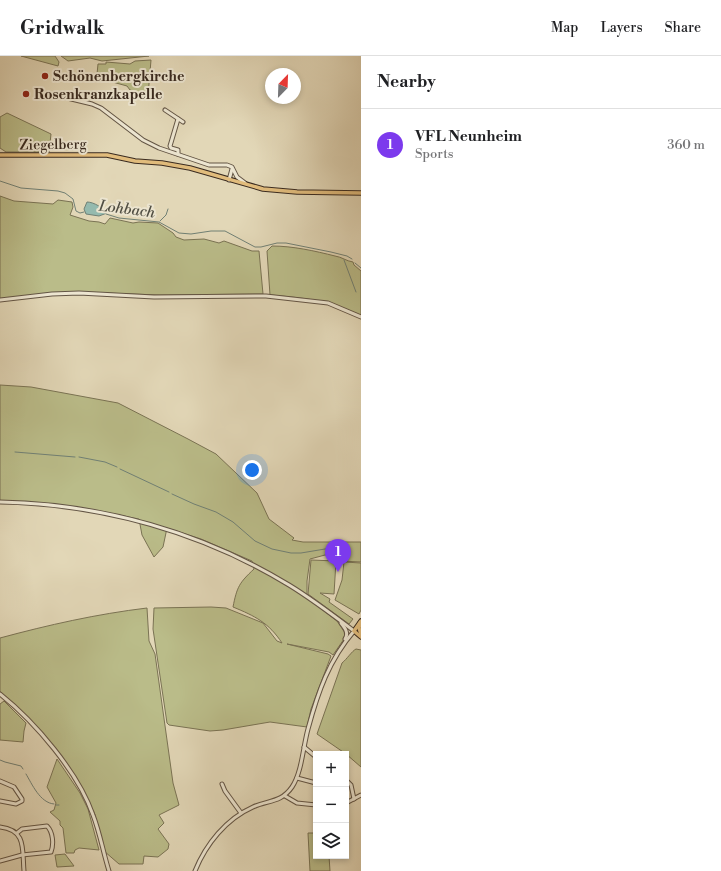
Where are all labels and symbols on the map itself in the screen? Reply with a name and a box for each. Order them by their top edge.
place label: Schönenbergkirche [53,68,185,86]
north arrow [265,68,301,104]
marker: Schönenbergkirche [40,71,50,81]
place label: Rosenkranzkapelle [34,86,163,104]
marker: Rosenkranzkapelle [21,89,31,99]
street label: Ziegelberg [19,135,88,155]
water label: Lohbach [97,197,157,222]
your location [242,460,262,480]
pin: 1 [325,539,351,572]

